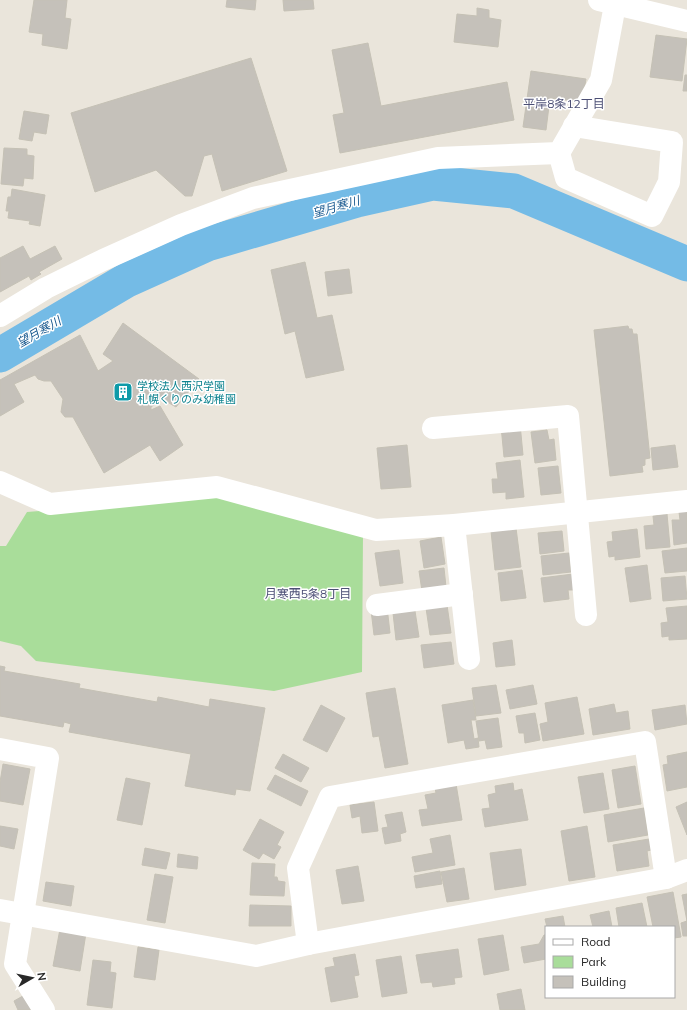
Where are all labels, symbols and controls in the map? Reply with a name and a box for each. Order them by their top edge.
district label: 平岸8条12丁目 [523,96,605,111]
water label: 望月寒川 [311,192,363,220]
water label: 望月寒川 [14,312,65,350]
place label: 学校法人西沢学園 札幌くりのみ幼稚園 [137,379,236,406]
building icon: 学校法人西沢学園 札幌くりのみ幼稚園 [112,381,134,403]
district label: 月寒西5条8丁目 [265,586,351,601]
legend [545,926,675,998]
text: Road [581,934,610,949]
text: Park [581,954,607,969]
north arrow [12,958,52,998]
text: N [34,971,49,982]
text: Building [581,974,626,989]

